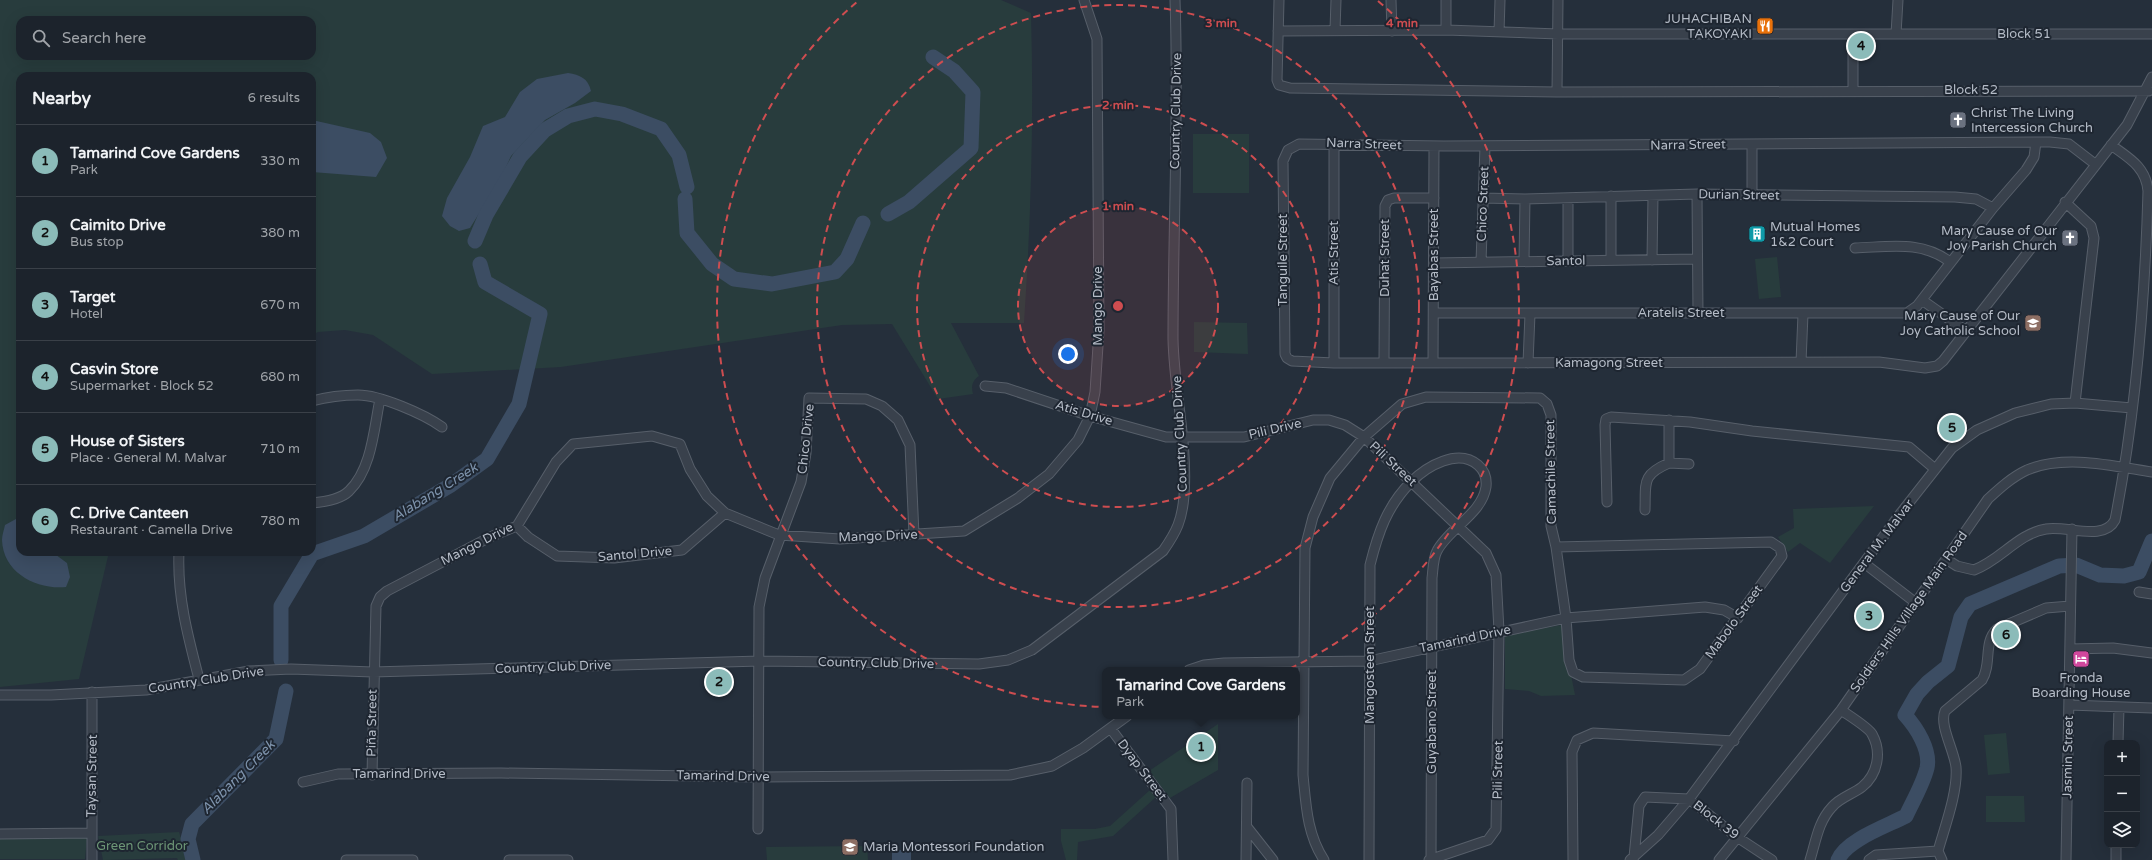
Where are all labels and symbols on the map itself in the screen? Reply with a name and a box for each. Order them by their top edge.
place label: JUHACHIBAN TAKOYAKI [1665,11,1752,42]
text: 3 min [1205,16,1237,30]
text: 4 min [1386,16,1418,30]
restaurant icon: JUHACHIBAN TAKOYAKI [1755,16,1775,36]
street label: Block 51 [1997,26,2051,42]
pin: 4 [1848,31,1874,61]
street label: Country Club Drive [1167,53,1185,169]
street label: Block 52 [1944,82,1998,98]
text: 2 min [1102,98,1134,112]
place label: Christ The Living Intercession Church [1971,105,2093,136]
church icon: Christ The Living Intercession Church [1948,110,1968,130]
street label: Narra Street [1326,135,1402,153]
street label: Narra Street [1650,136,1726,154]
street label: Chico Street [1474,166,1492,242]
street label: Durian Street [1698,186,1780,204]
text: 1 min [1102,199,1134,213]
street label: Bayabas Street [1426,209,1442,301]
street label: Tanguile Street [1275,214,1291,306]
street label: Duhat Street [1377,219,1393,297]
place label: Mutual Homes 1&2 Court [1770,219,1860,250]
street label: Atis Street [1326,221,1342,285]
place label: Mary Cause of Our Joy Parish Church [1941,223,2057,254]
building icon: Mutual Homes 1&2 Court [1747,224,1767,244]
church icon: Mary Cause of Our Joy Parish Church [2060,228,2080,248]
street label: Santol [1546,253,1586,269]
street label: Mango Drive [1090,266,1106,346]
centre of rings [1111,299,1125,313]
street label: Aratelis Street [1637,305,1725,321]
place label: Mary Cause of Our Joy Catholic School [1900,308,2020,339]
school or university icon: Mary Cause of Our Joy Catholic School [2023,313,2043,333]
your location [1058,344,1078,364]
street label: Kamagong Street [1555,355,1663,371]
street label: Country Club Drive [1169,375,1191,493]
street label: Atis Drive [1053,397,1115,429]
street label: Chico Drive [794,403,818,475]
pin: 5 [1939,413,1965,443]
street label: Pili Drive [1247,415,1303,443]
street label: Camachile Street [1542,419,1560,525]
street label: Pili Street [1366,438,1420,490]
water label: Alabang Creek [389,458,482,525]
street label: General M. Malvar [1837,496,1917,596]
street label: Mango Drive [438,519,516,569]
street label: Mango Drive [838,527,918,545]
street label: Soldiers Hills Village Main Road [1847,528,1971,696]
street label: Santol Drive [597,543,673,565]
street label: Mabolo Street [1702,582,1766,662]
pin: 3 [1856,601,1882,631]
street label: Mangosteen Street [1362,606,1378,724]
pin: 6 [1993,620,2019,650]
street label: Tamarind Drive [1418,621,1512,657]
hotel icon: Fronda Boarding House [2071,649,2091,669]
street label: Country Club Drive [818,654,934,672]
street label: Country Club Drive [494,657,612,677]
street label: Country Club Drive [147,663,265,697]
pin: 2 [706,667,732,697]
street label: Guyabano Street [1424,670,1440,774]
place label: Fronda Boarding House [2032,670,2130,701]
street label: Piña Street [363,689,381,757]
street label: Jasmin Street [2059,715,2077,799]
pin: 1 [1188,732,1214,762]
street label: Taysan Street [83,734,101,818]
water label: Alabang Creek [197,735,280,818]
street label: Dyap Street [1114,736,1170,804]
street label: Pili Street [1489,740,1507,800]
street label: Tamarind Drive [352,766,446,782]
street label: Tamarind Drive [676,767,770,785]
street label: Block 39 [1690,797,1742,843]
school or university icon: Maria Montessori Foundation [840,837,860,857]
park label: Green Corridor [96,838,188,854]
place label: Maria Montessori Foundation [863,839,1045,855]

